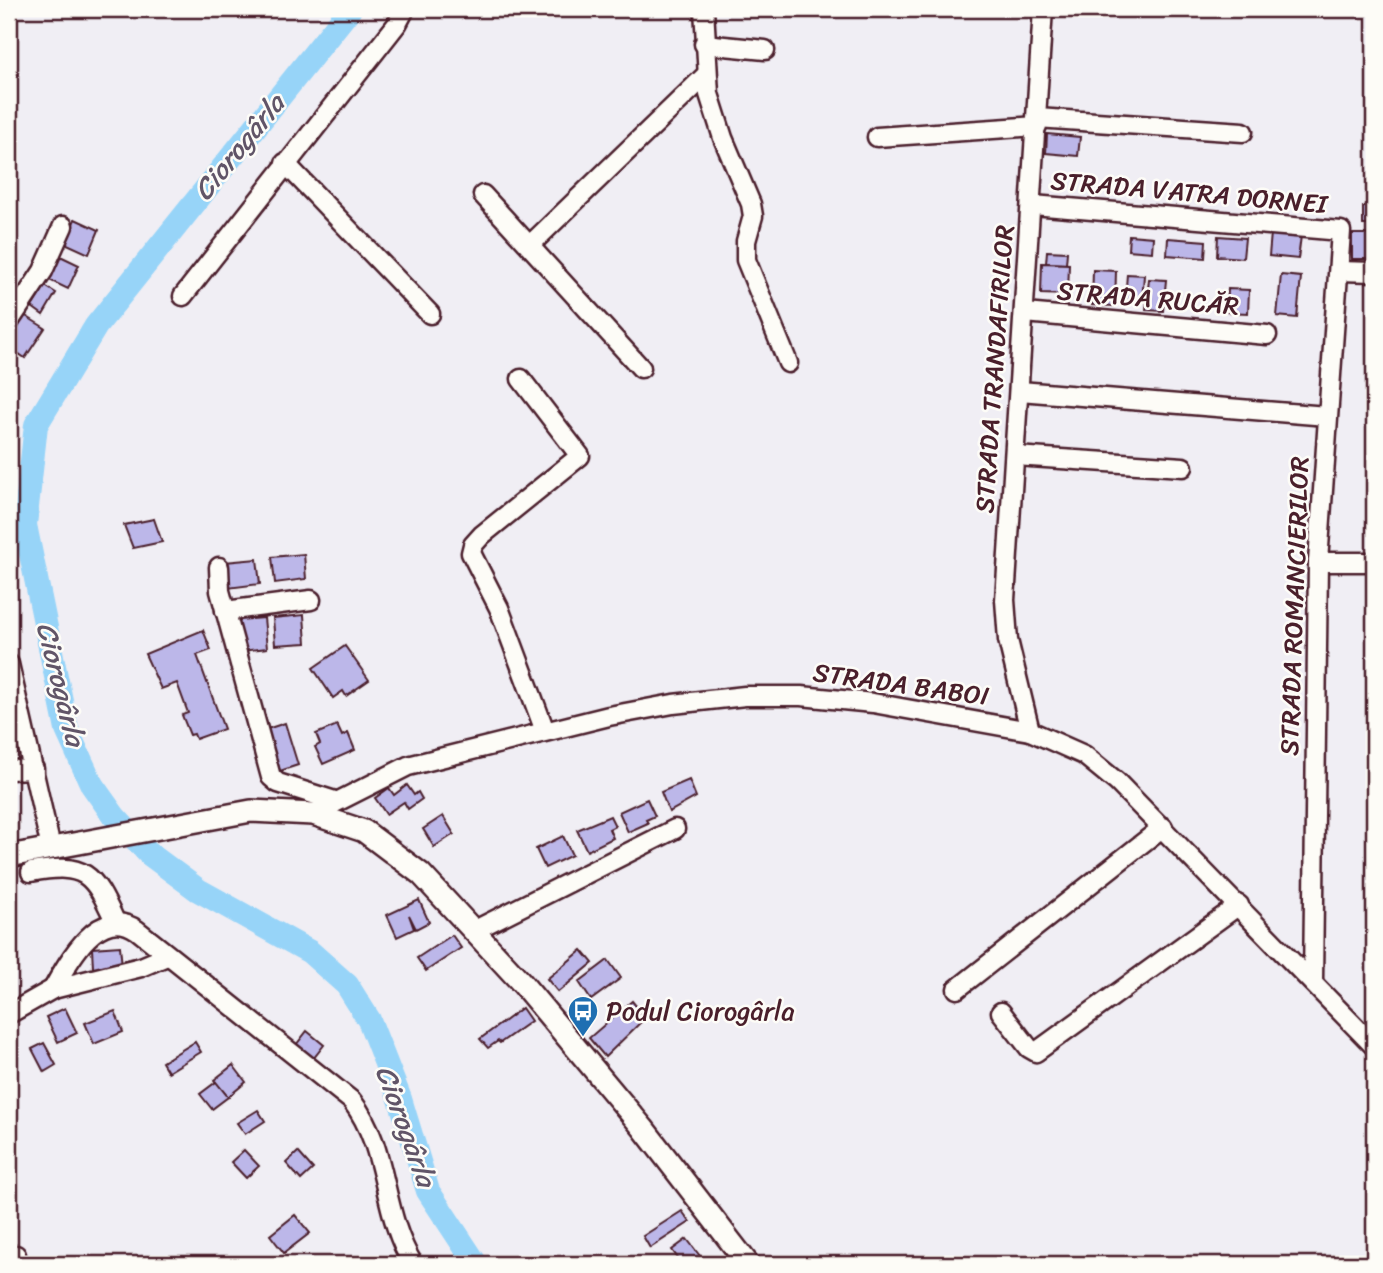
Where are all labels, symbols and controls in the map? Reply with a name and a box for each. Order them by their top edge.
water label: Ciorogârla [180,81,299,212]
street label: STRADA VATRA DORNEI [1049,157,1331,227]
street label: STRADA TRANDAFIRILOR [961,223,1027,515]
street label: STRADA RUCĂR [1055,267,1241,329]
street label: STRADA ROMANCIERILOR [1266,455,1322,757]
water label: Ciorogârla [22,617,101,753]
street label: STRADA BABOI [810,649,992,719]
place label: Podul Ciorogârla [606,988,795,1034]
bus stop icon: Podul Ciorogârla [566,994,600,1038]
water label: Ciorogârla [361,1058,451,1196]

